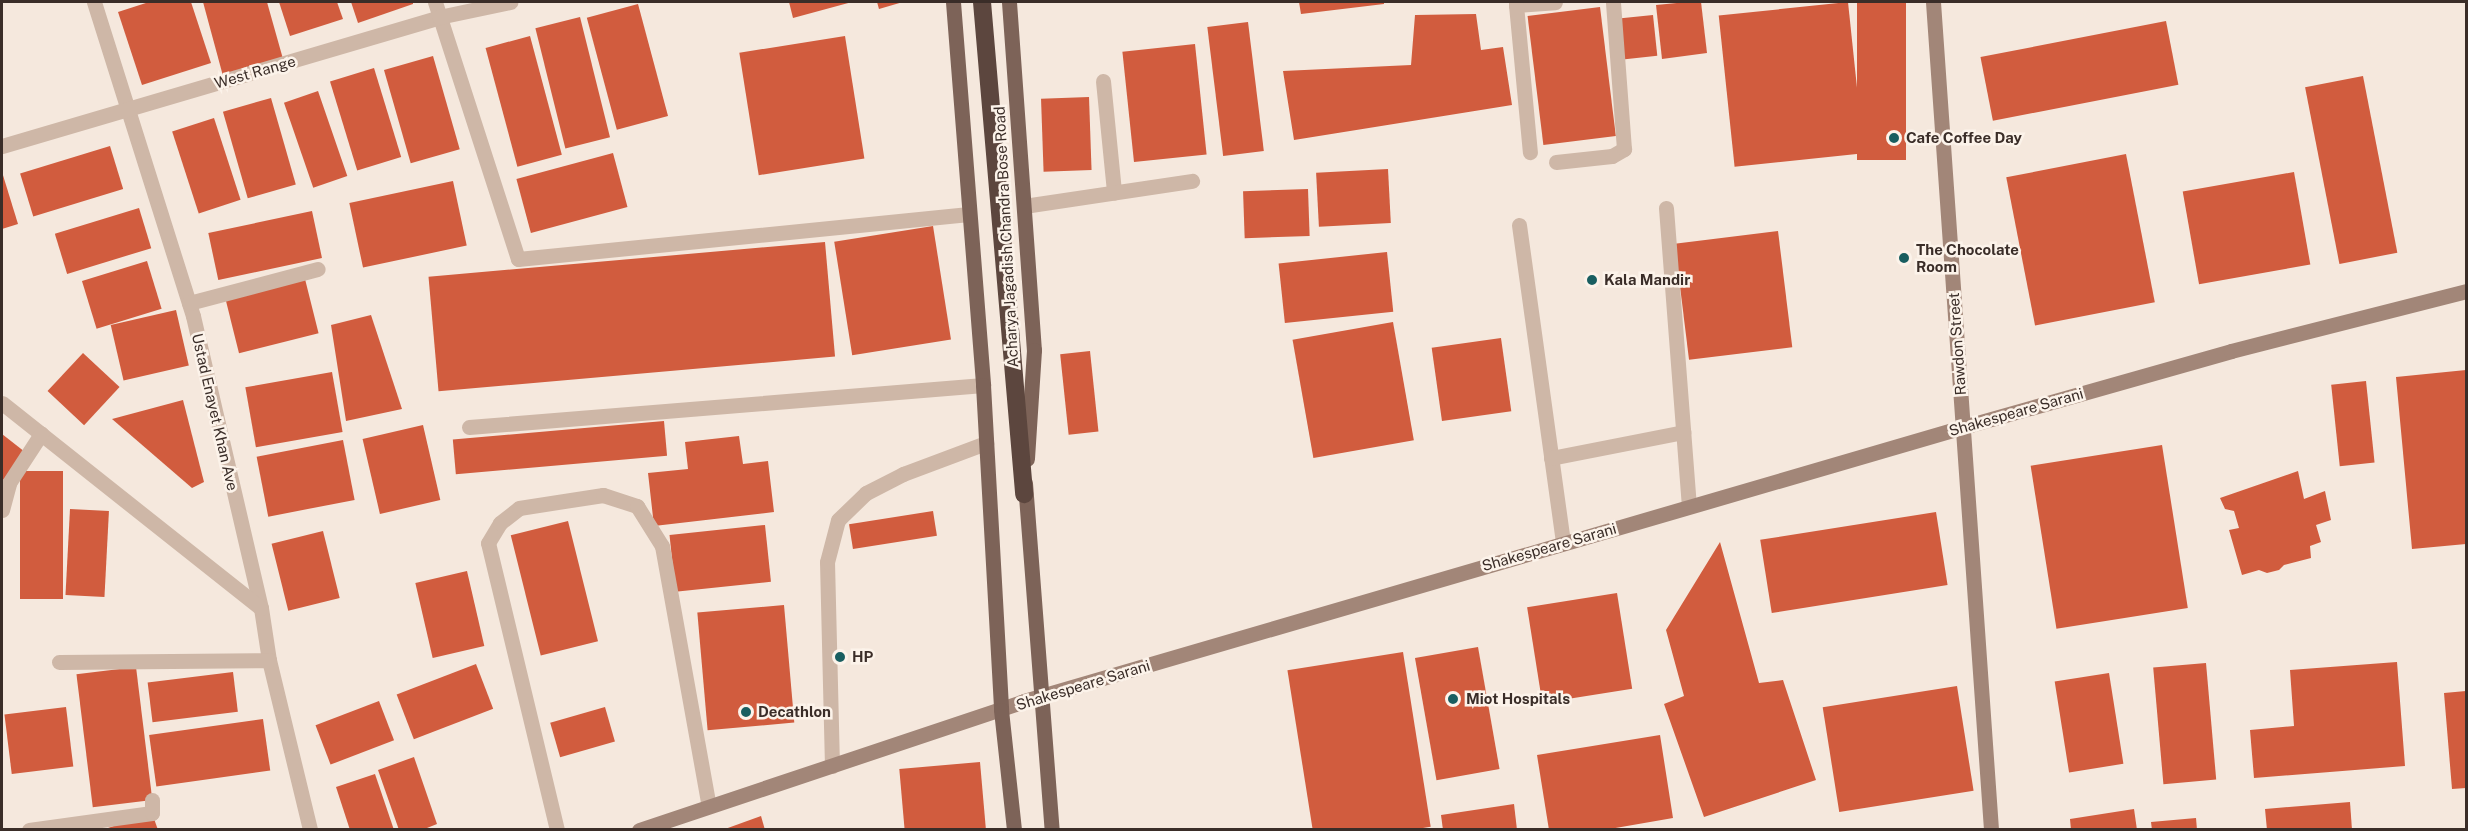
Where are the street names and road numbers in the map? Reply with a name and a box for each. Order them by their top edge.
street label: West Range [212,52,298,92]
street label: Acharya Jagadish Chandra Bose Road [990,106,1022,368]
street label: Rawdon Street [1944,292,1970,396]
street label: Ustad Enayet Khan Ave [188,332,242,492]
street label: Shakespeare Sarani [1947,384,2085,440]
street label: Shakespeare Sarani [1480,519,1618,575]
street label: Shakespeare Sarani [1014,656,1152,714]

